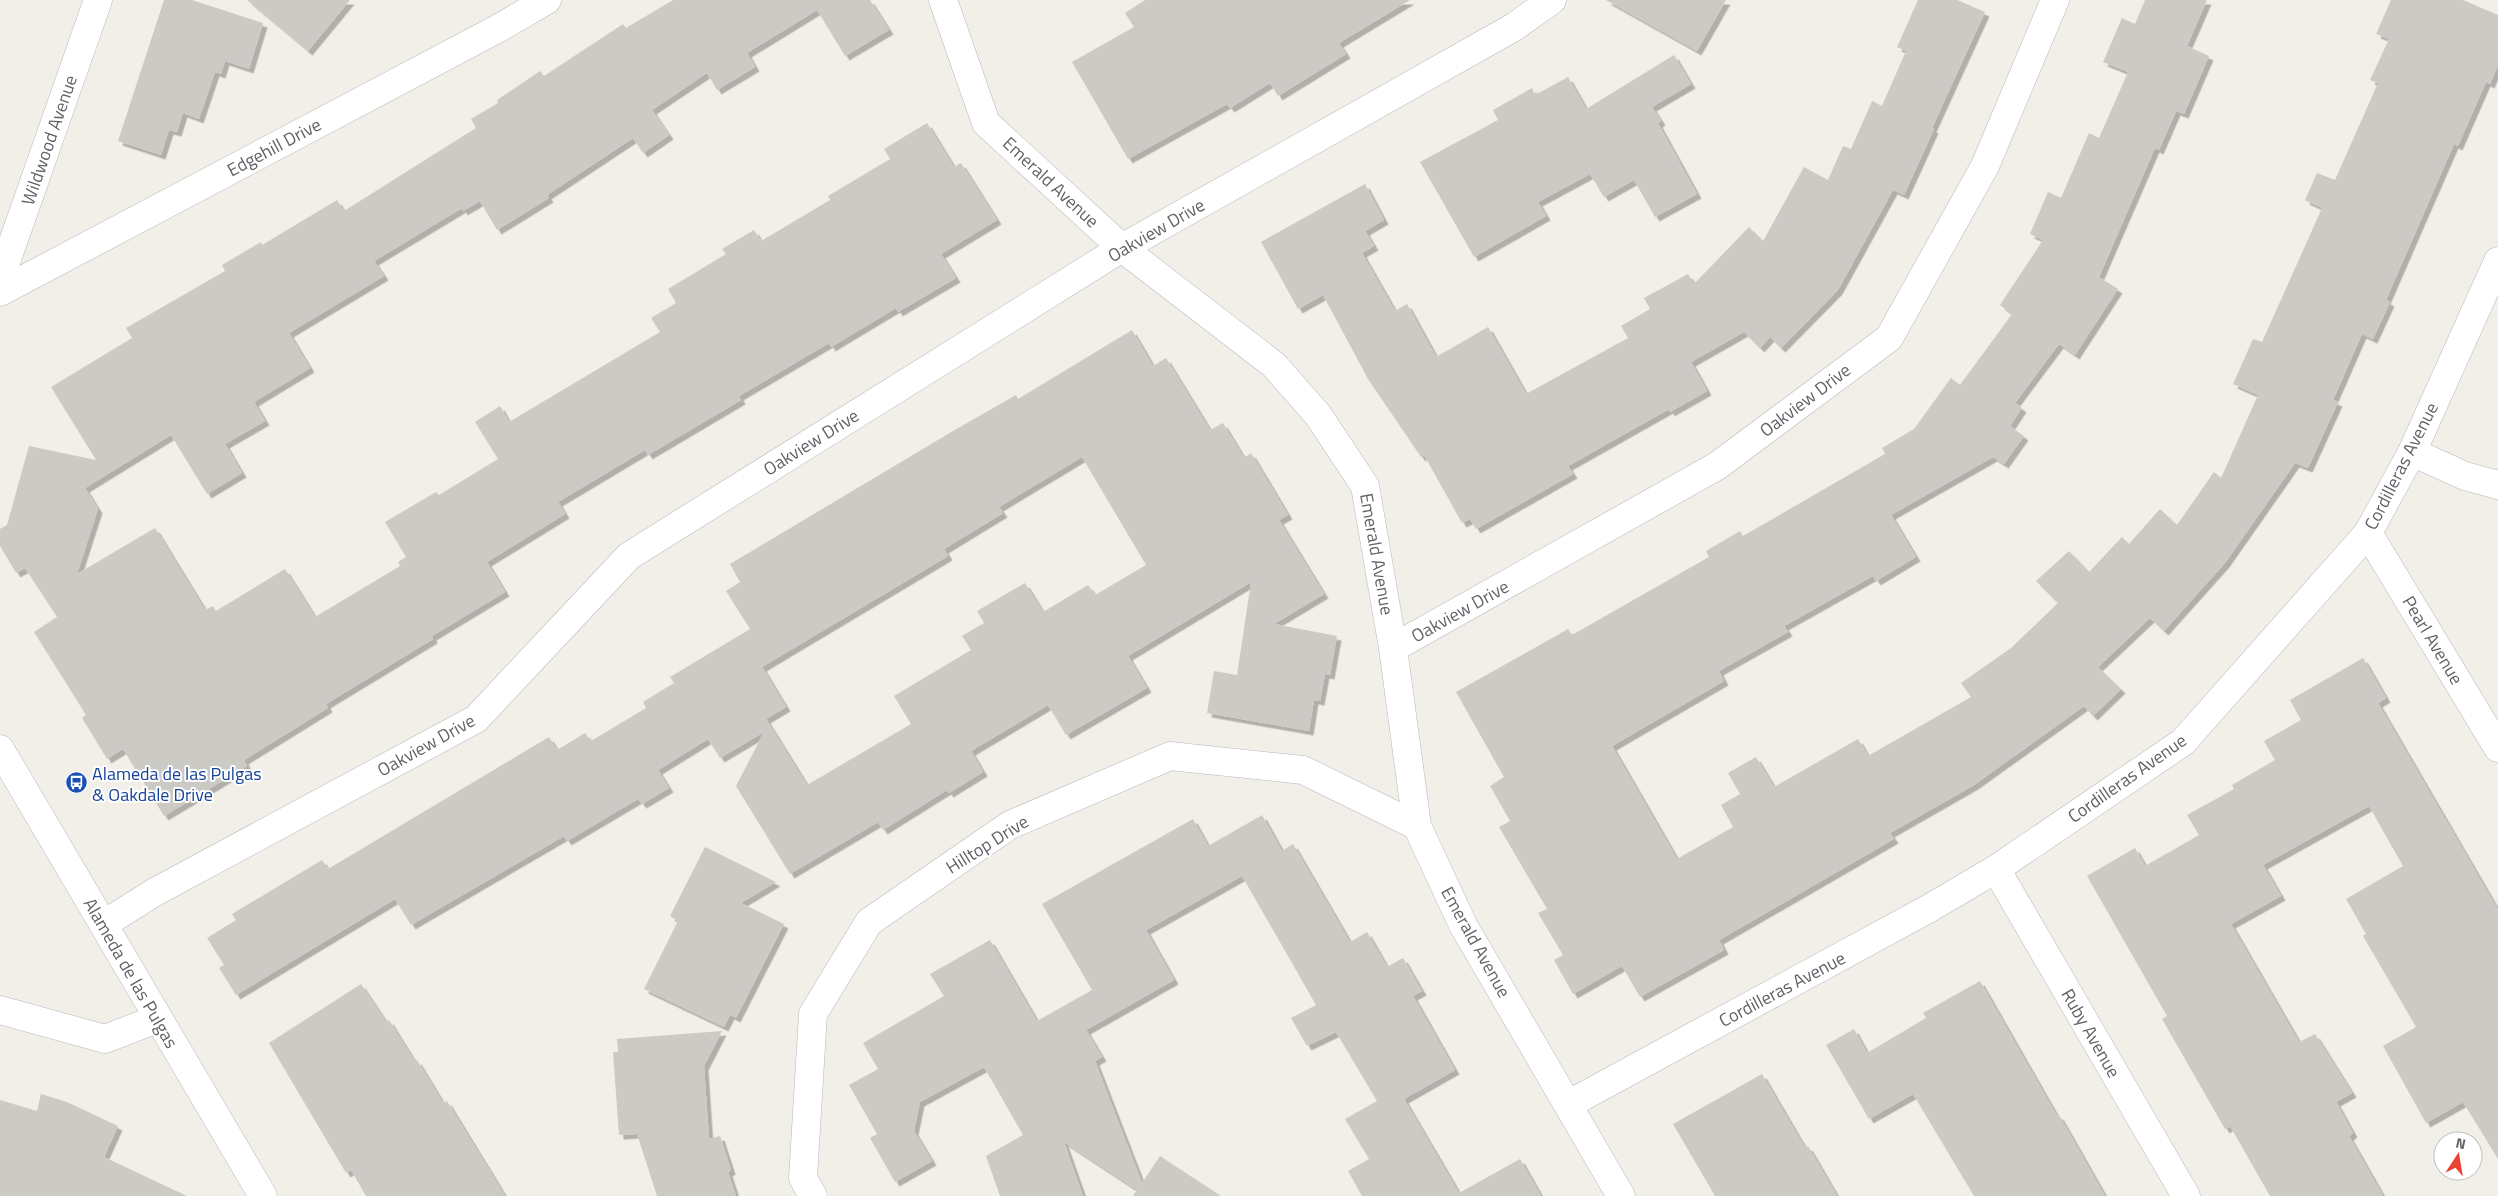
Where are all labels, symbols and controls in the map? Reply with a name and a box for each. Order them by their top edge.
street label: Wildwood Avenue [14,71,84,209]
street label: Edgehill Drive [222,111,326,183]
street label: Emerald Avenue [997,130,1105,234]
street label: Oakview Drive [1102,191,1210,269]
street label: Oakview Drive [1754,357,1856,443]
street label: Cordilleras Avenue [2357,398,2445,534]
street label: Oakview Drive [758,402,864,482]
street label: Emerald Avenue [1353,491,1401,617]
street label: Oakview Drive [1406,573,1514,649]
street label: Pearl Avenue [2396,590,2470,690]
street label: Oakview Drive [372,707,480,783]
street label: Cordilleras Avenue [2062,727,2192,829]
place label: Alameda de las Pulgas & Oakdale Drive [92,760,262,808]
bus stop icon: Alameda de las Pulgas & Oakdale Drive [64,771,88,795]
street label: Hilltop Drive [940,808,1034,880]
street label: Emerald Avenue [1434,882,1518,1002]
street label: Alameda de las Pulgas [77,893,185,1053]
street label: Cordilleras Avenue [1714,944,1850,1034]
street label: Ruby Avenue [2055,983,2127,1083]
north arrow [2433,1131,2483,1181]
text: N [2454,1132,2468,1154]

